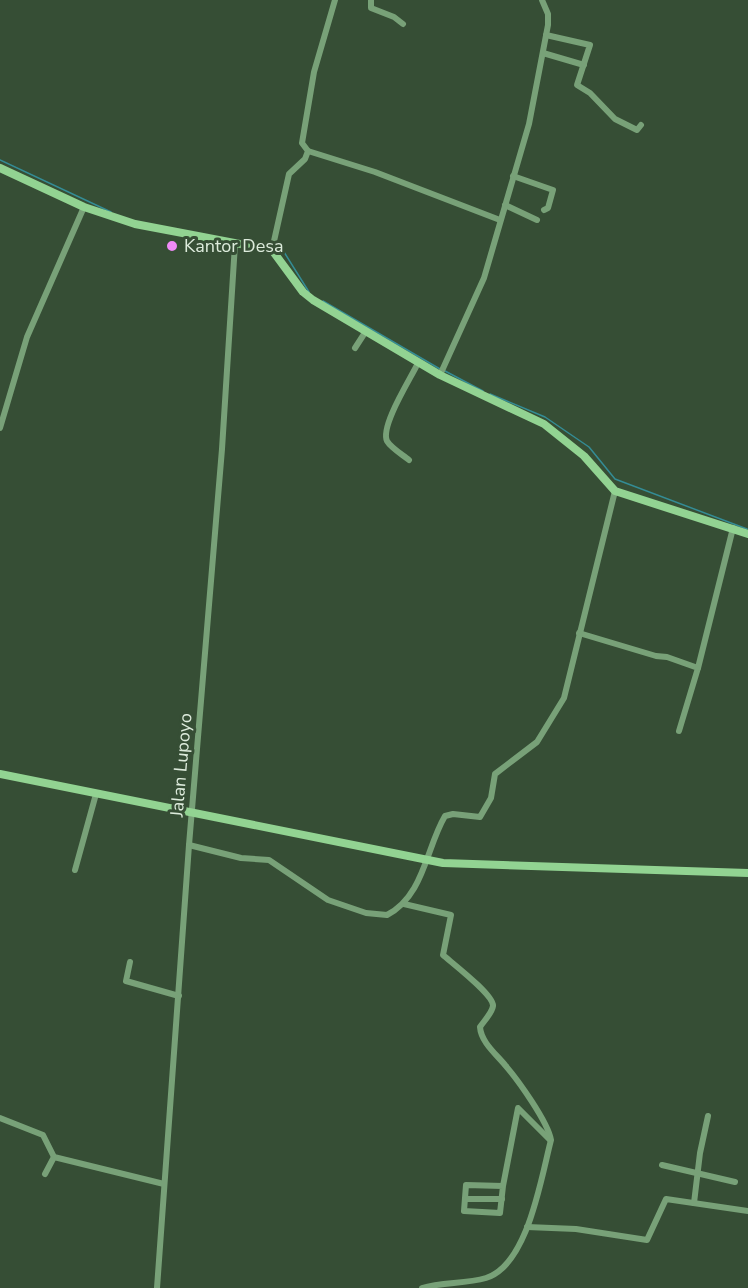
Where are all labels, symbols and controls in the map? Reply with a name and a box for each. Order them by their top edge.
place label: Kantor Desa [184,234,283,258]
marker: Kantor Desa [165,239,179,253]
street label: Jalan Lupoyo [164,712,197,819]

